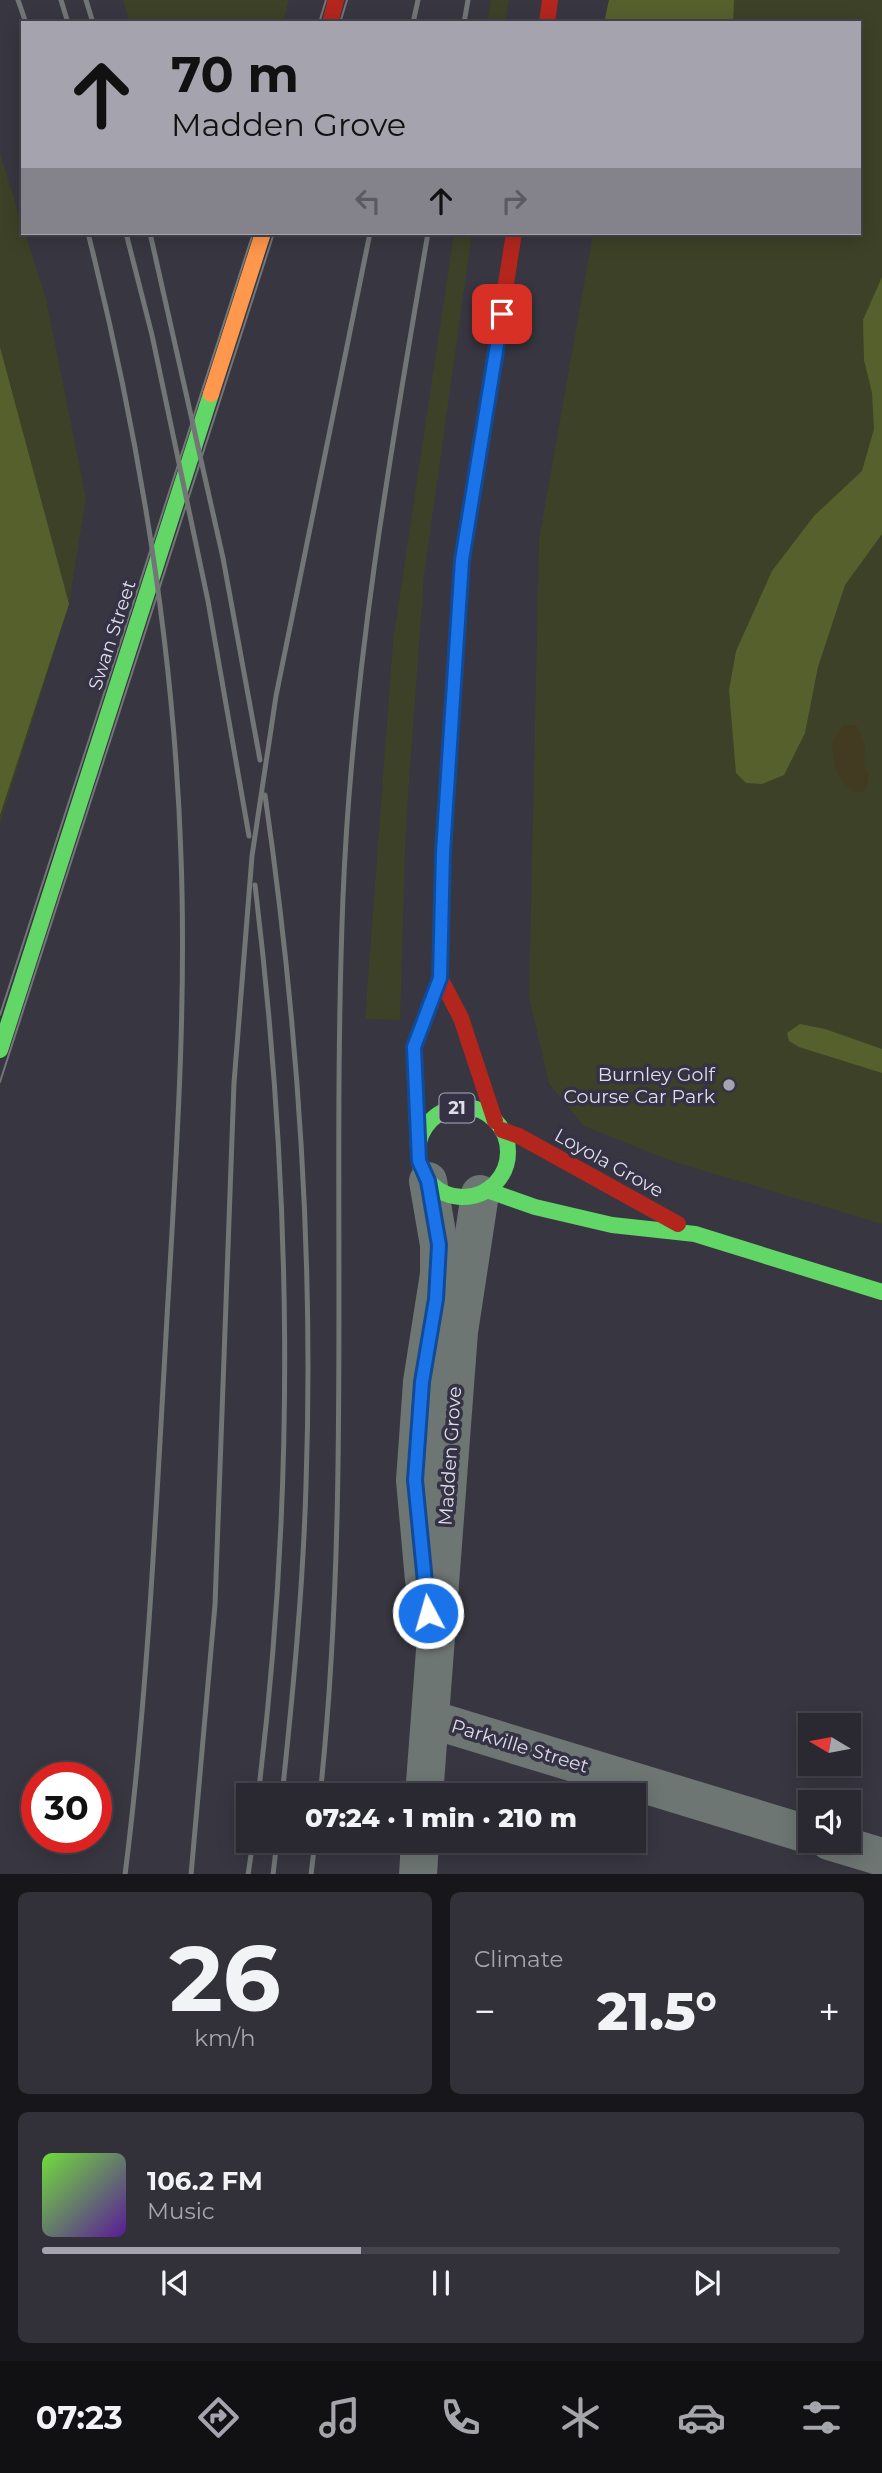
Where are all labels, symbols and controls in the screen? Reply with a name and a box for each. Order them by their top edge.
text: 70 m [171,45,299,104]
icon: ahead [56,49,147,140]
text: Madden Grove [171,105,406,144]
icon: left [349,182,387,220]
icon: ahead [422,182,460,220]
icon: right [495,182,533,220]
pin [472,284,532,344]
icon: arrive [483,295,521,333]
street label: Swan Street [83,577,141,693]
place label: Burnley Golf Course Car Park [563,1063,717,1108]
marker: Burnley Golf Course Car Park [721,1077,737,1093]
road number: 21 [440,1093,475,1122]
street label: Loyola Grove [550,1124,668,1202]
street label: Madden Grove [434,1386,466,1526]
position arrow [391,1576,465,1650]
north arrow [798,1713,861,1776]
map controls [798,1713,861,1853]
street label: Parkville Street [449,1714,592,1778]
speed limit sign: 30 [21,1762,112,1853]
button: sound [798,1790,861,1853]
text: 07:24 · 1 min · 210 m [305,1802,577,1834]
text: 26 [169,1923,281,2034]
text: Climate [474,1945,563,1973]
text: 21.5° [597,1980,717,2043]
text: − [474,1988,496,2035]
text: + [818,1988,840,2035]
text: km/h [194,2024,256,2052]
text: 106.2 FM [147,2165,263,2197]
text: Music [147,2197,215,2225]
icon: previous [156,2264,194,2302]
icon: pause [422,2264,460,2302]
icon: next [688,2264,726,2302]
icon: directions [194,2393,243,2442]
icon: music [315,2393,364,2442]
icon: phone [436,2393,485,2442]
icon: climate [556,2393,605,2442]
icon: car [677,2393,726,2442]
icon: filters [797,2393,846,2442]
text: 07:23 [36,2398,123,2437]

